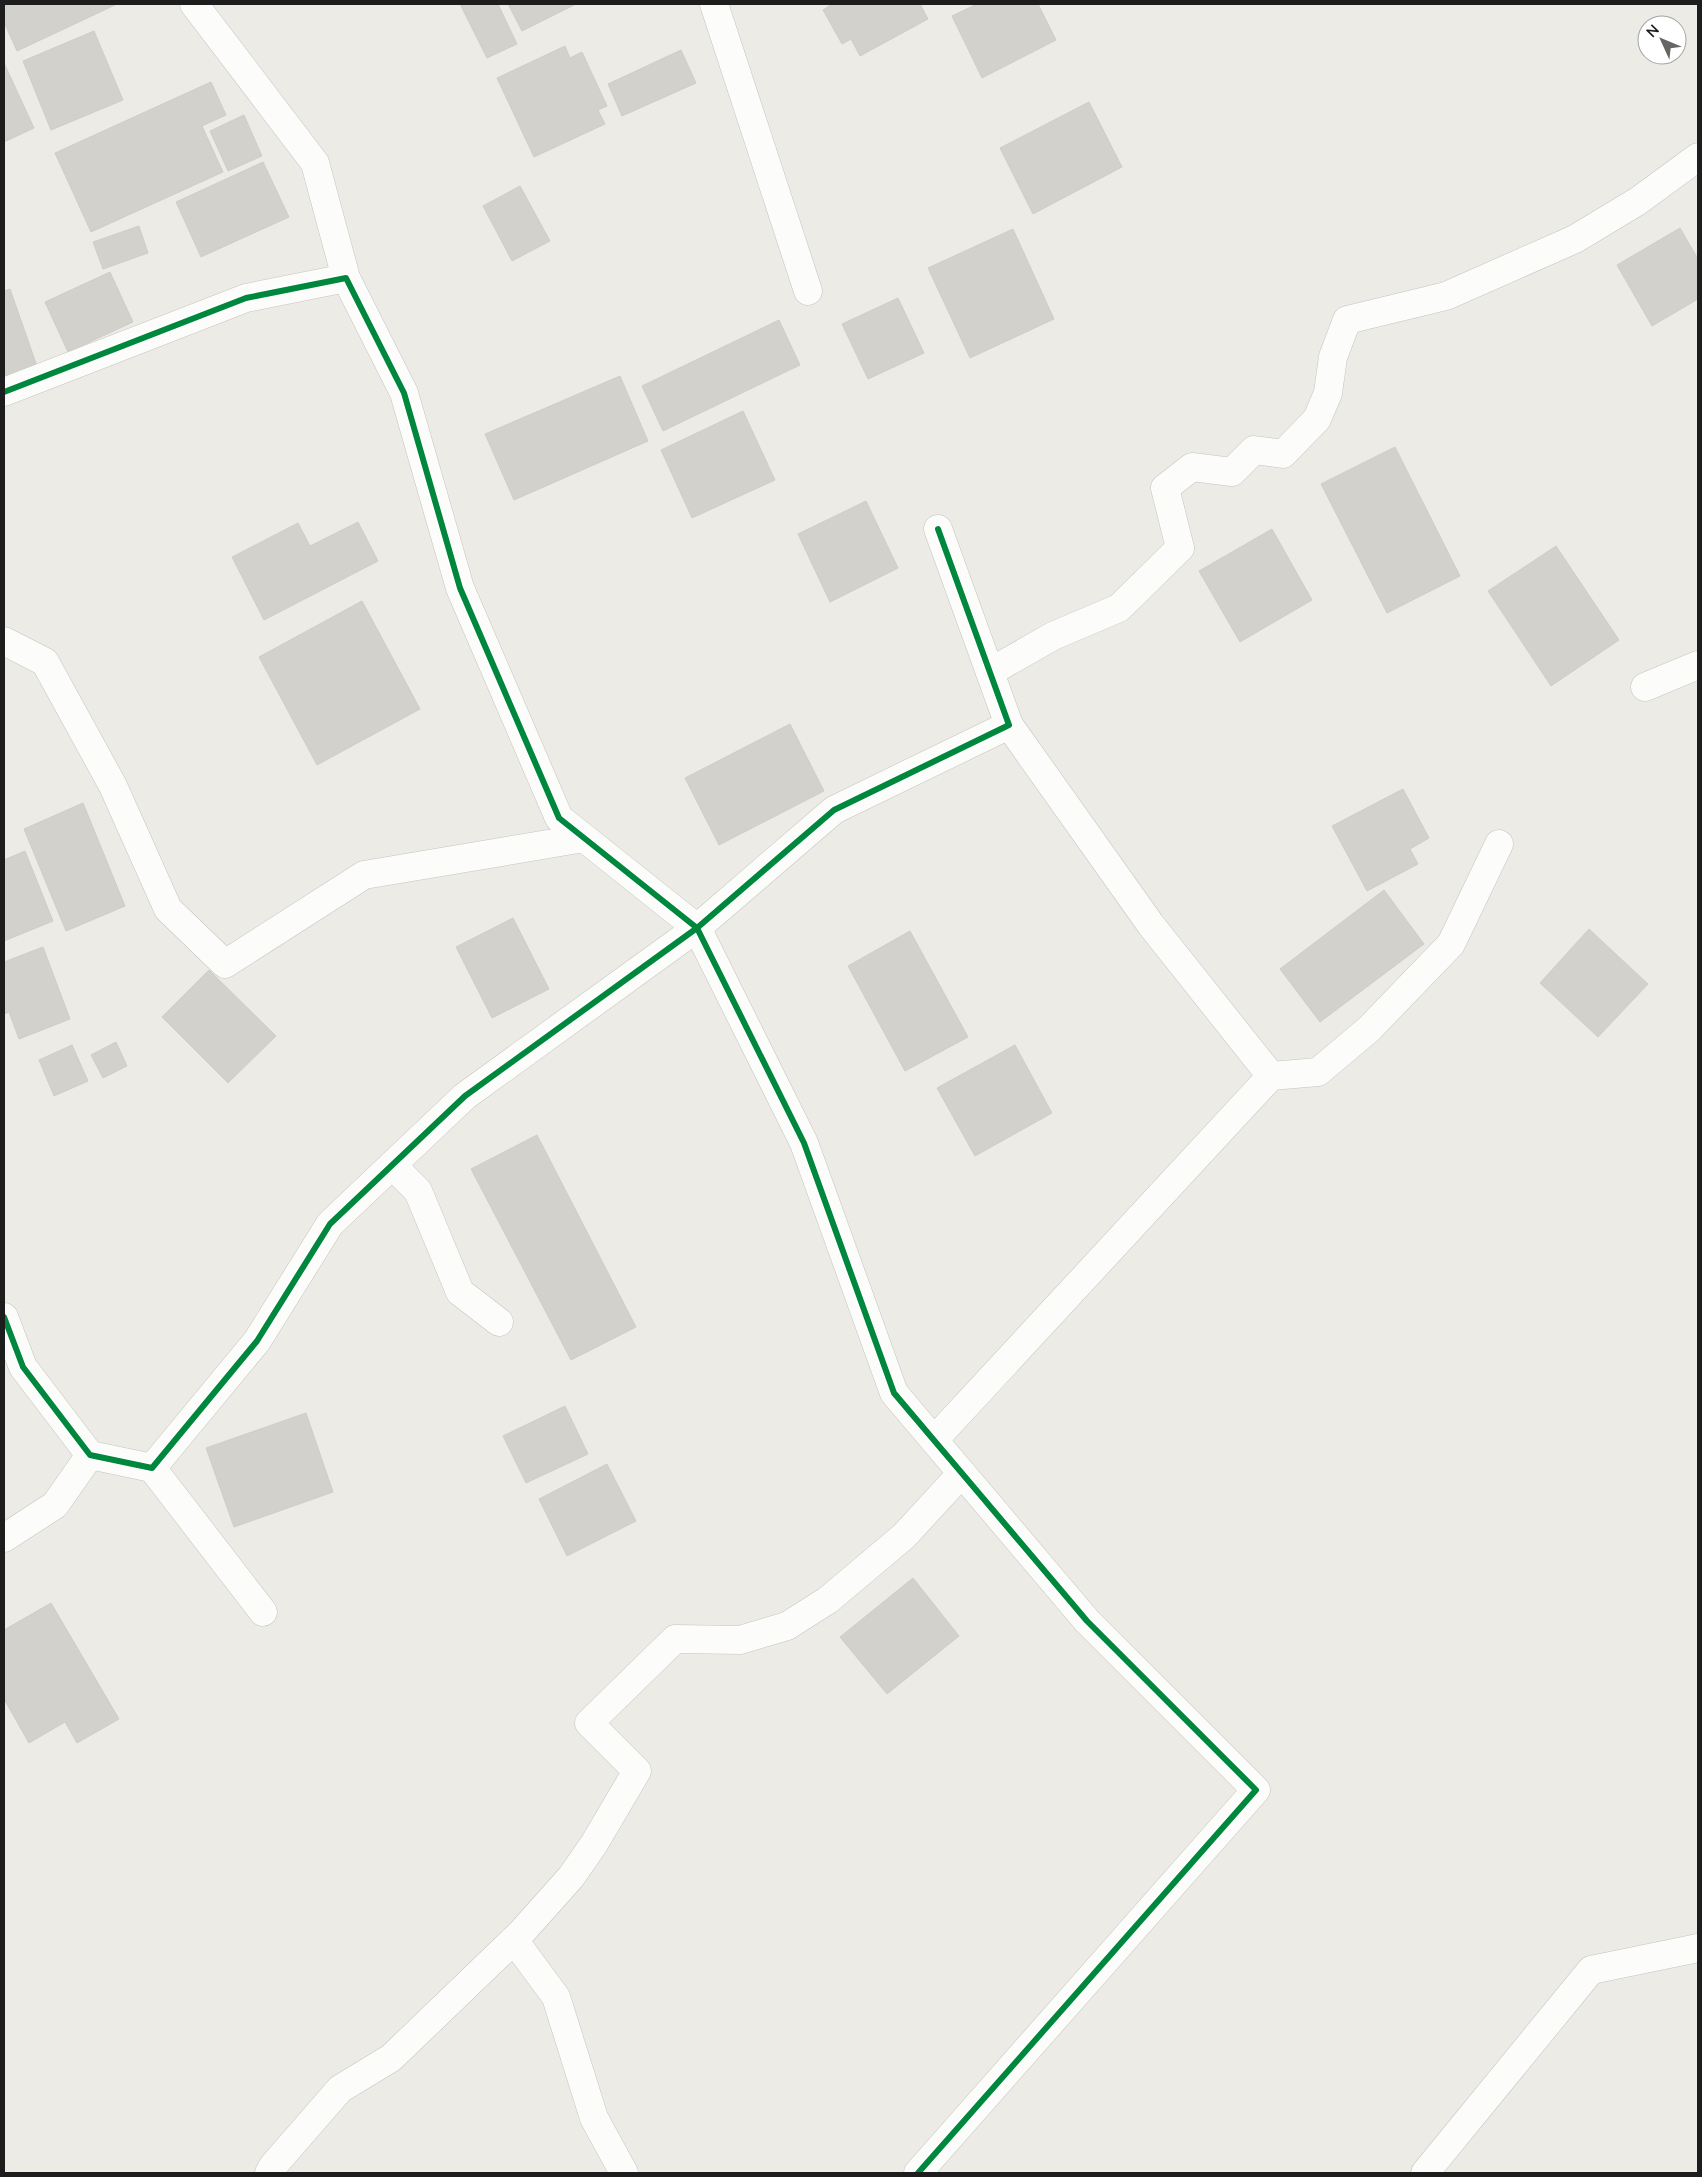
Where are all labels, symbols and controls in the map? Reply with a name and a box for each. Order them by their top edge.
north arrow [1637,15,1687,65]
text: N [1642,21,1662,40]

